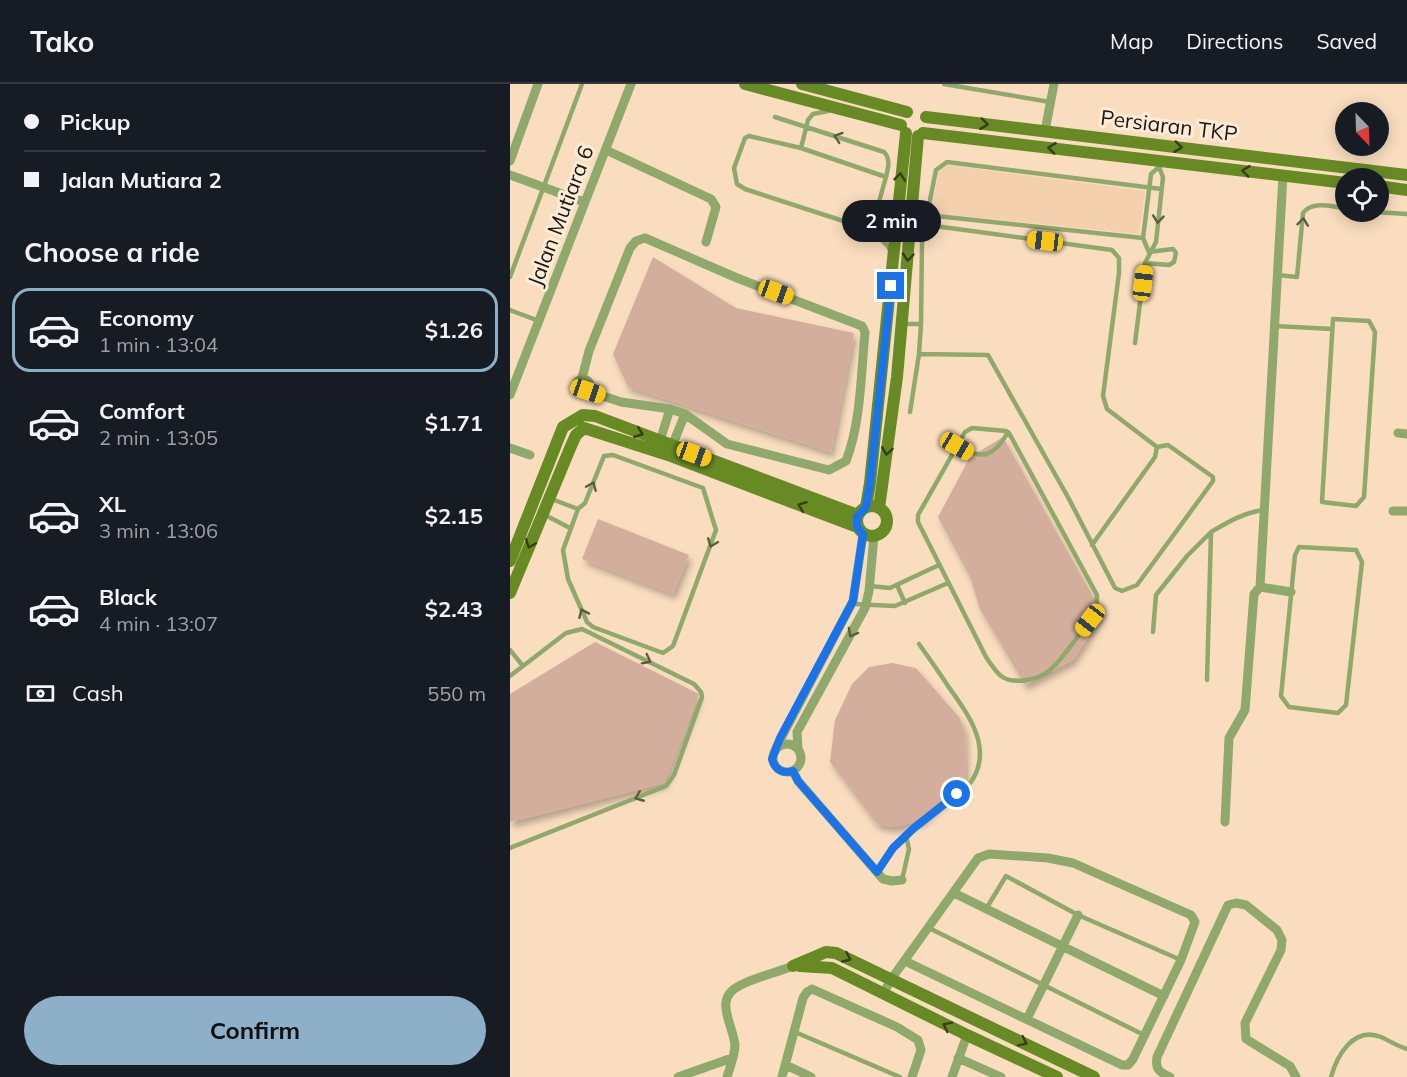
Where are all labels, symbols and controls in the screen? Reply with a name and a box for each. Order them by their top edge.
text: Tako [30,24,94,59]
text: Map [1110,28,1153,54]
text: Directions [1186,28,1283,54]
text: Saved [1316,28,1377,54]
north arrow [1335,102,1389,156]
map controls [1335,102,1389,222]
street label: Persiaran TKP [1099,104,1239,146]
text: Pickup [60,108,130,136]
one-way arrow [979,117,989,130]
one-way arrow [833,132,844,144]
one-way arrow [1173,140,1182,153]
street label: Jalan Mutiara 6 [521,142,599,289]
one-way arrow [1047,142,1057,155]
one-way arrow [1241,165,1250,178]
text: Jalan Mutiara 2 [60,166,222,194]
button: locate [1335,168,1389,222]
one-way arrow [893,173,906,182]
callout: 2 min [842,199,940,241]
text: 2 min [865,208,918,233]
one-way arrow [1152,215,1165,224]
one-way arrow [1296,217,1308,227]
car [1026,230,1064,252]
text: Choose a ride [24,235,200,269]
one-way arrow [902,252,915,261]
car [1132,264,1154,302]
route end [877,272,904,299]
car [756,277,796,307]
icon: car [27,303,81,357]
text: Economy [99,304,194,332]
text: $1.26 [425,316,483,344]
text: 1 min · 13:04 [99,332,218,357]
car [568,377,608,405]
icon: car [27,396,81,450]
text: Comfort [99,397,185,425]
text: $1.71 [425,409,483,437]
text: 2 min · 13:05 [99,425,218,450]
one-way arrow [633,426,644,438]
car [937,429,977,463]
car [674,439,714,469]
one-way arrow [882,446,894,455]
one-way arrow [585,481,597,492]
icon: car [27,489,81,543]
text: XL [99,490,126,518]
one-way arrow [797,501,808,514]
text: $2.15 [425,502,483,530]
text: 3 min · 13:06 [99,518,218,543]
one-way arrow [706,537,719,547]
one-way arrow [525,538,537,549]
icon: car [27,582,81,636]
text: Black [99,583,157,611]
text: $2.43 [425,595,483,623]
car [1072,600,1108,640]
one-way arrow [578,608,590,619]
text: 4 min · 13:07 [99,611,218,636]
one-way arrow [848,626,859,637]
one-way arrow [640,653,651,664]
icon: cash [24,677,57,710]
text: Cash [72,679,124,707]
text: 550 m [427,681,486,706]
route start [943,780,970,807]
one-way arrow [634,790,644,803]
one-way arrow [841,950,852,962]
button: Confirm [24,996,486,1065]
one-way arrow [943,1021,954,1033]
one-way arrow [1016,1035,1027,1046]

